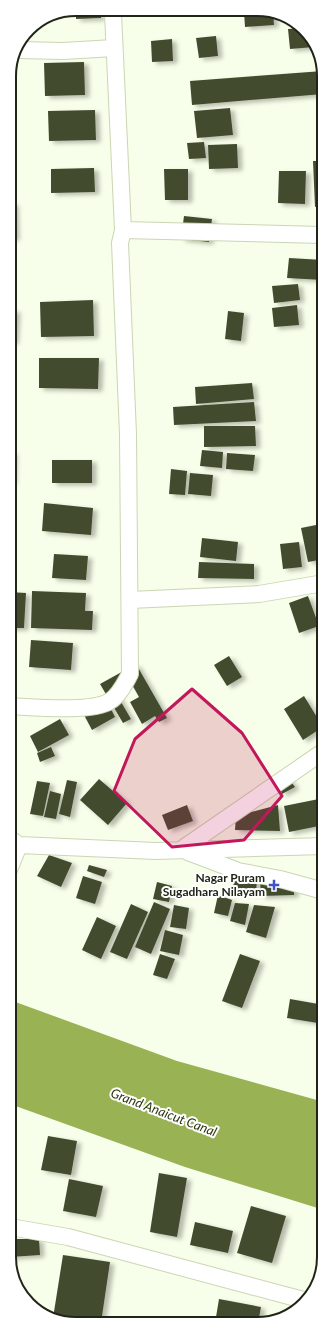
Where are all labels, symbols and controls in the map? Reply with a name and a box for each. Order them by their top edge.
place label: Nagar Puram Sugadhara Nilayam [163,870,265,899]
marker: Nagar Puram Sugadhara Nilayam [268,879,280,891]
water label: Grand Anaicut Canal [109,1084,219,1140]

